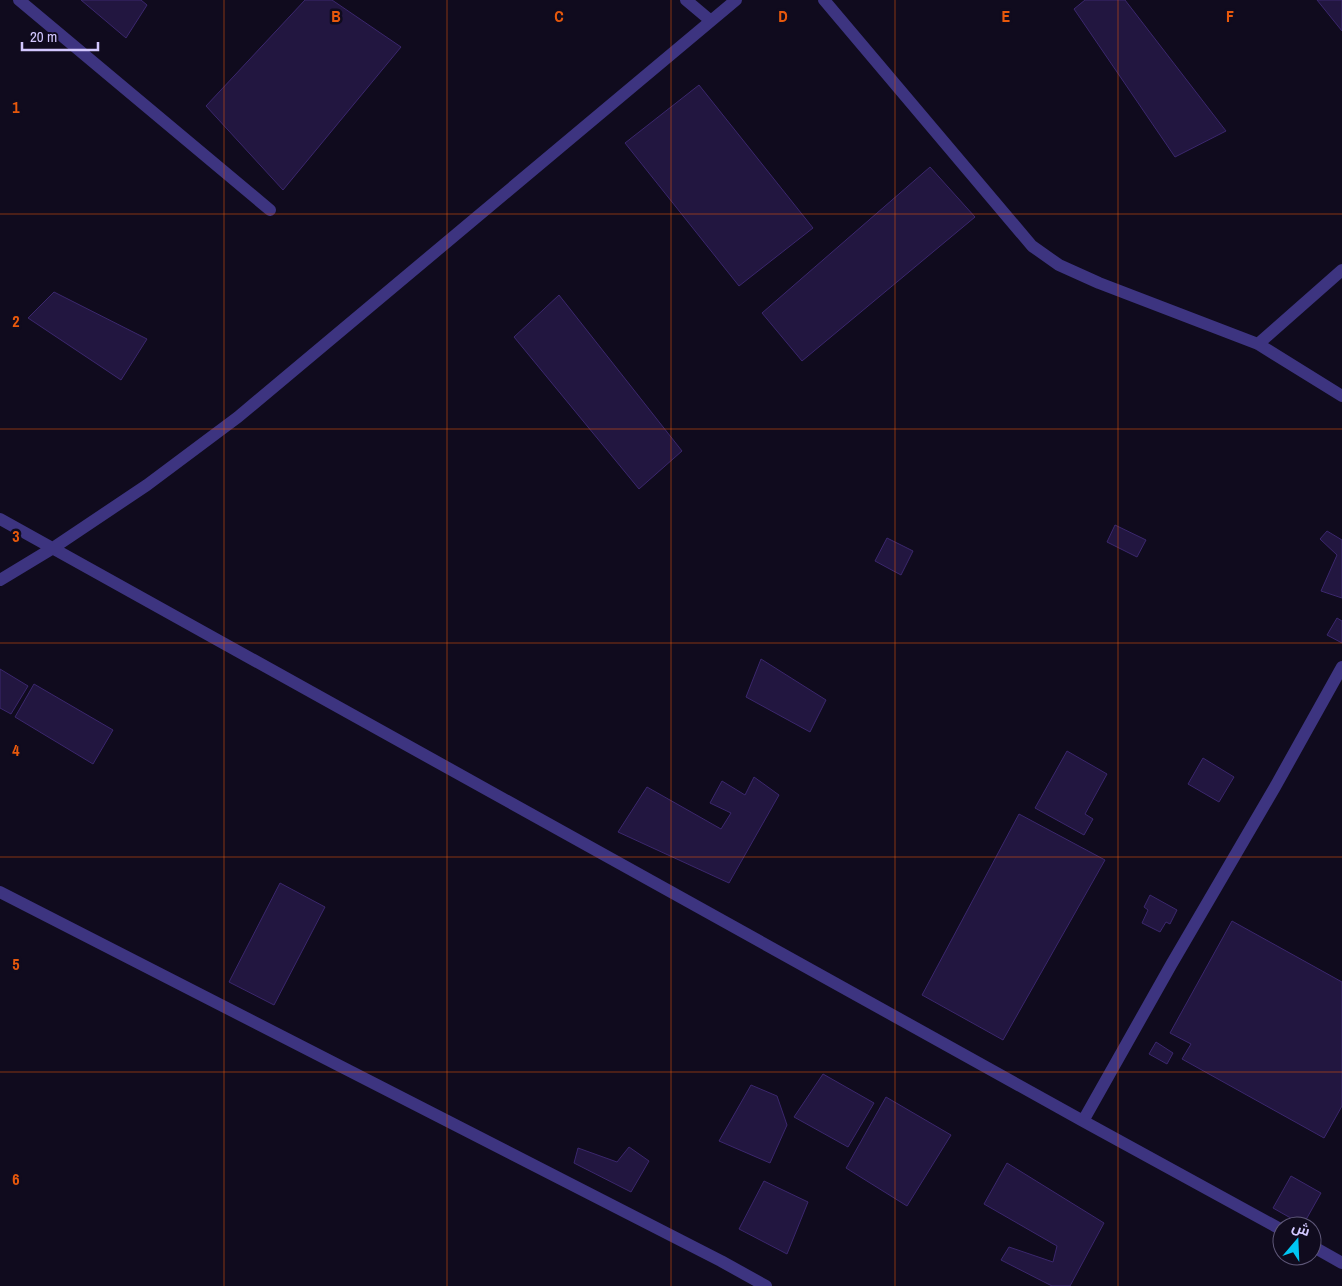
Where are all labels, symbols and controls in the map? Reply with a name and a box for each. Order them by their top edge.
text: B [331,5,341,27]
text: C [554,5,564,27]
text: D [778,5,788,27]
text: E [1002,5,1011,27]
text: F [1226,5,1234,27]
scale bar [22,20,99,52]
text: 20 m [30,26,57,47]
text: 1 [12,96,20,118]
text: 2 [12,310,20,332]
text: 3 [12,525,20,547]
text: 4 [12,739,20,761]
text: 5 [12,953,20,975]
text: 6 [12,1168,20,1190]
north arrow [1272,1216,1322,1266]
text: ش [1290,1217,1313,1240]

